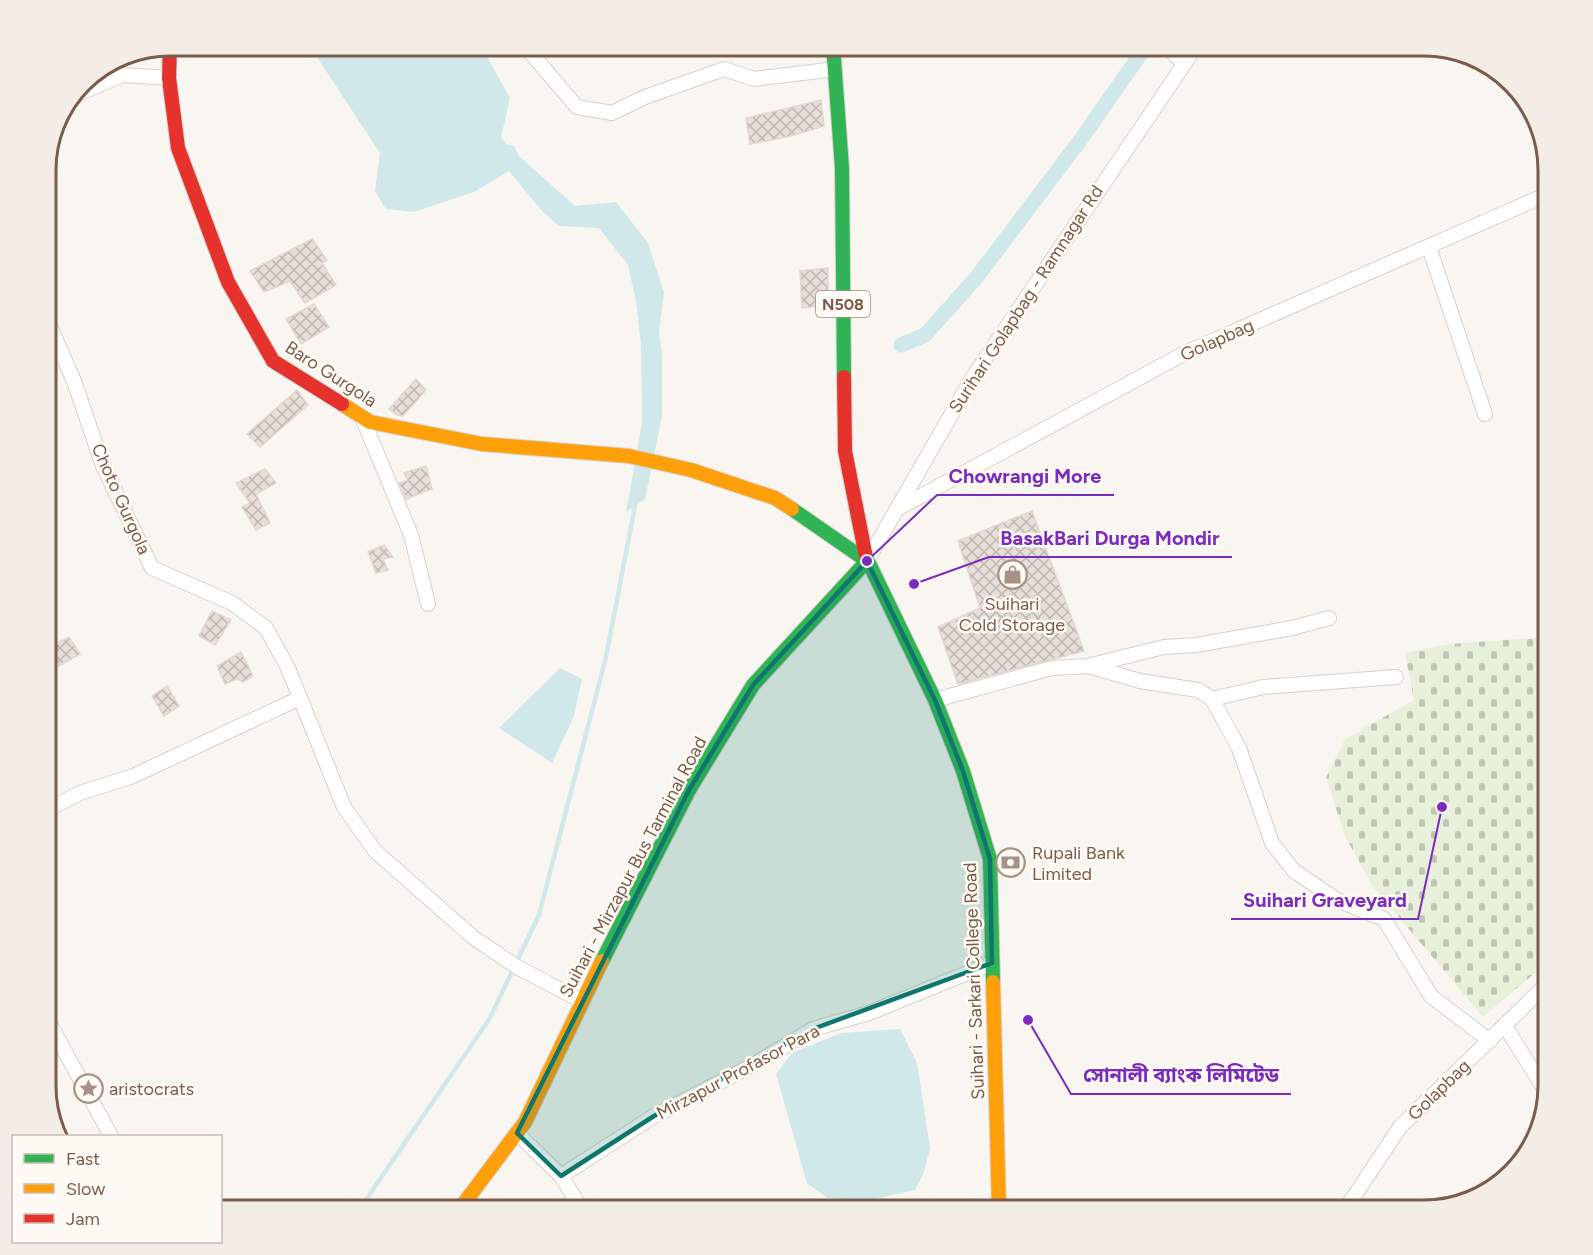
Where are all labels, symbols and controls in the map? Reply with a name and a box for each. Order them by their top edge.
street label: Surihari Golapbag - Ramnagar Rd [944,181,1108,417]
road number: N508 [816,291,870,317]
street label: Golapbag [1177,314,1257,366]
street label: Baro Gurgola [281,336,381,412]
street label: Choto Gurgola [87,440,155,558]
callout: Chowrangi More [937,457,1114,495]
text: Chowrangi More [949,464,1101,488]
callout: BasakBari Durga Mondir [989,519,1232,557]
text: BasakBari Durga Mondir [1000,526,1220,550]
shop icon: Suihari Cold Storage [996,559,1028,591]
place label: Suihari Cold Storage [959,593,1065,636]
street label: Suihari - Mirzapur Bus Tarminal Road [555,733,711,1001]
place label: Rupali Bank Limited [1032,842,1125,885]
bank icon: Rupali Bank Limited [995,847,1027,879]
street label: Suihari - Sarkari College Road [959,862,989,1100]
callout: Suihari Graveyard [1231,881,1418,919]
text: Suihari Graveyard [1243,888,1407,912]
street label: Mirzapur Profasor Para [653,1020,823,1124]
street label: Golapbag [1403,1055,1475,1125]
callout: সোনালী ব্যাংক লিমিটেড [1071,1056,1291,1094]
text: সোনালী ব্যাংক লিমিটেড [1083,1063,1280,1087]
place icon: aristocrats [72,1073,104,1105]
place label: aristocrats [109,1078,194,1100]
legend [12,1135,222,1243]
text: Fast [66,1148,100,1170]
text: Slow [66,1178,105,1200]
text: Jam [66,1208,100,1230]

